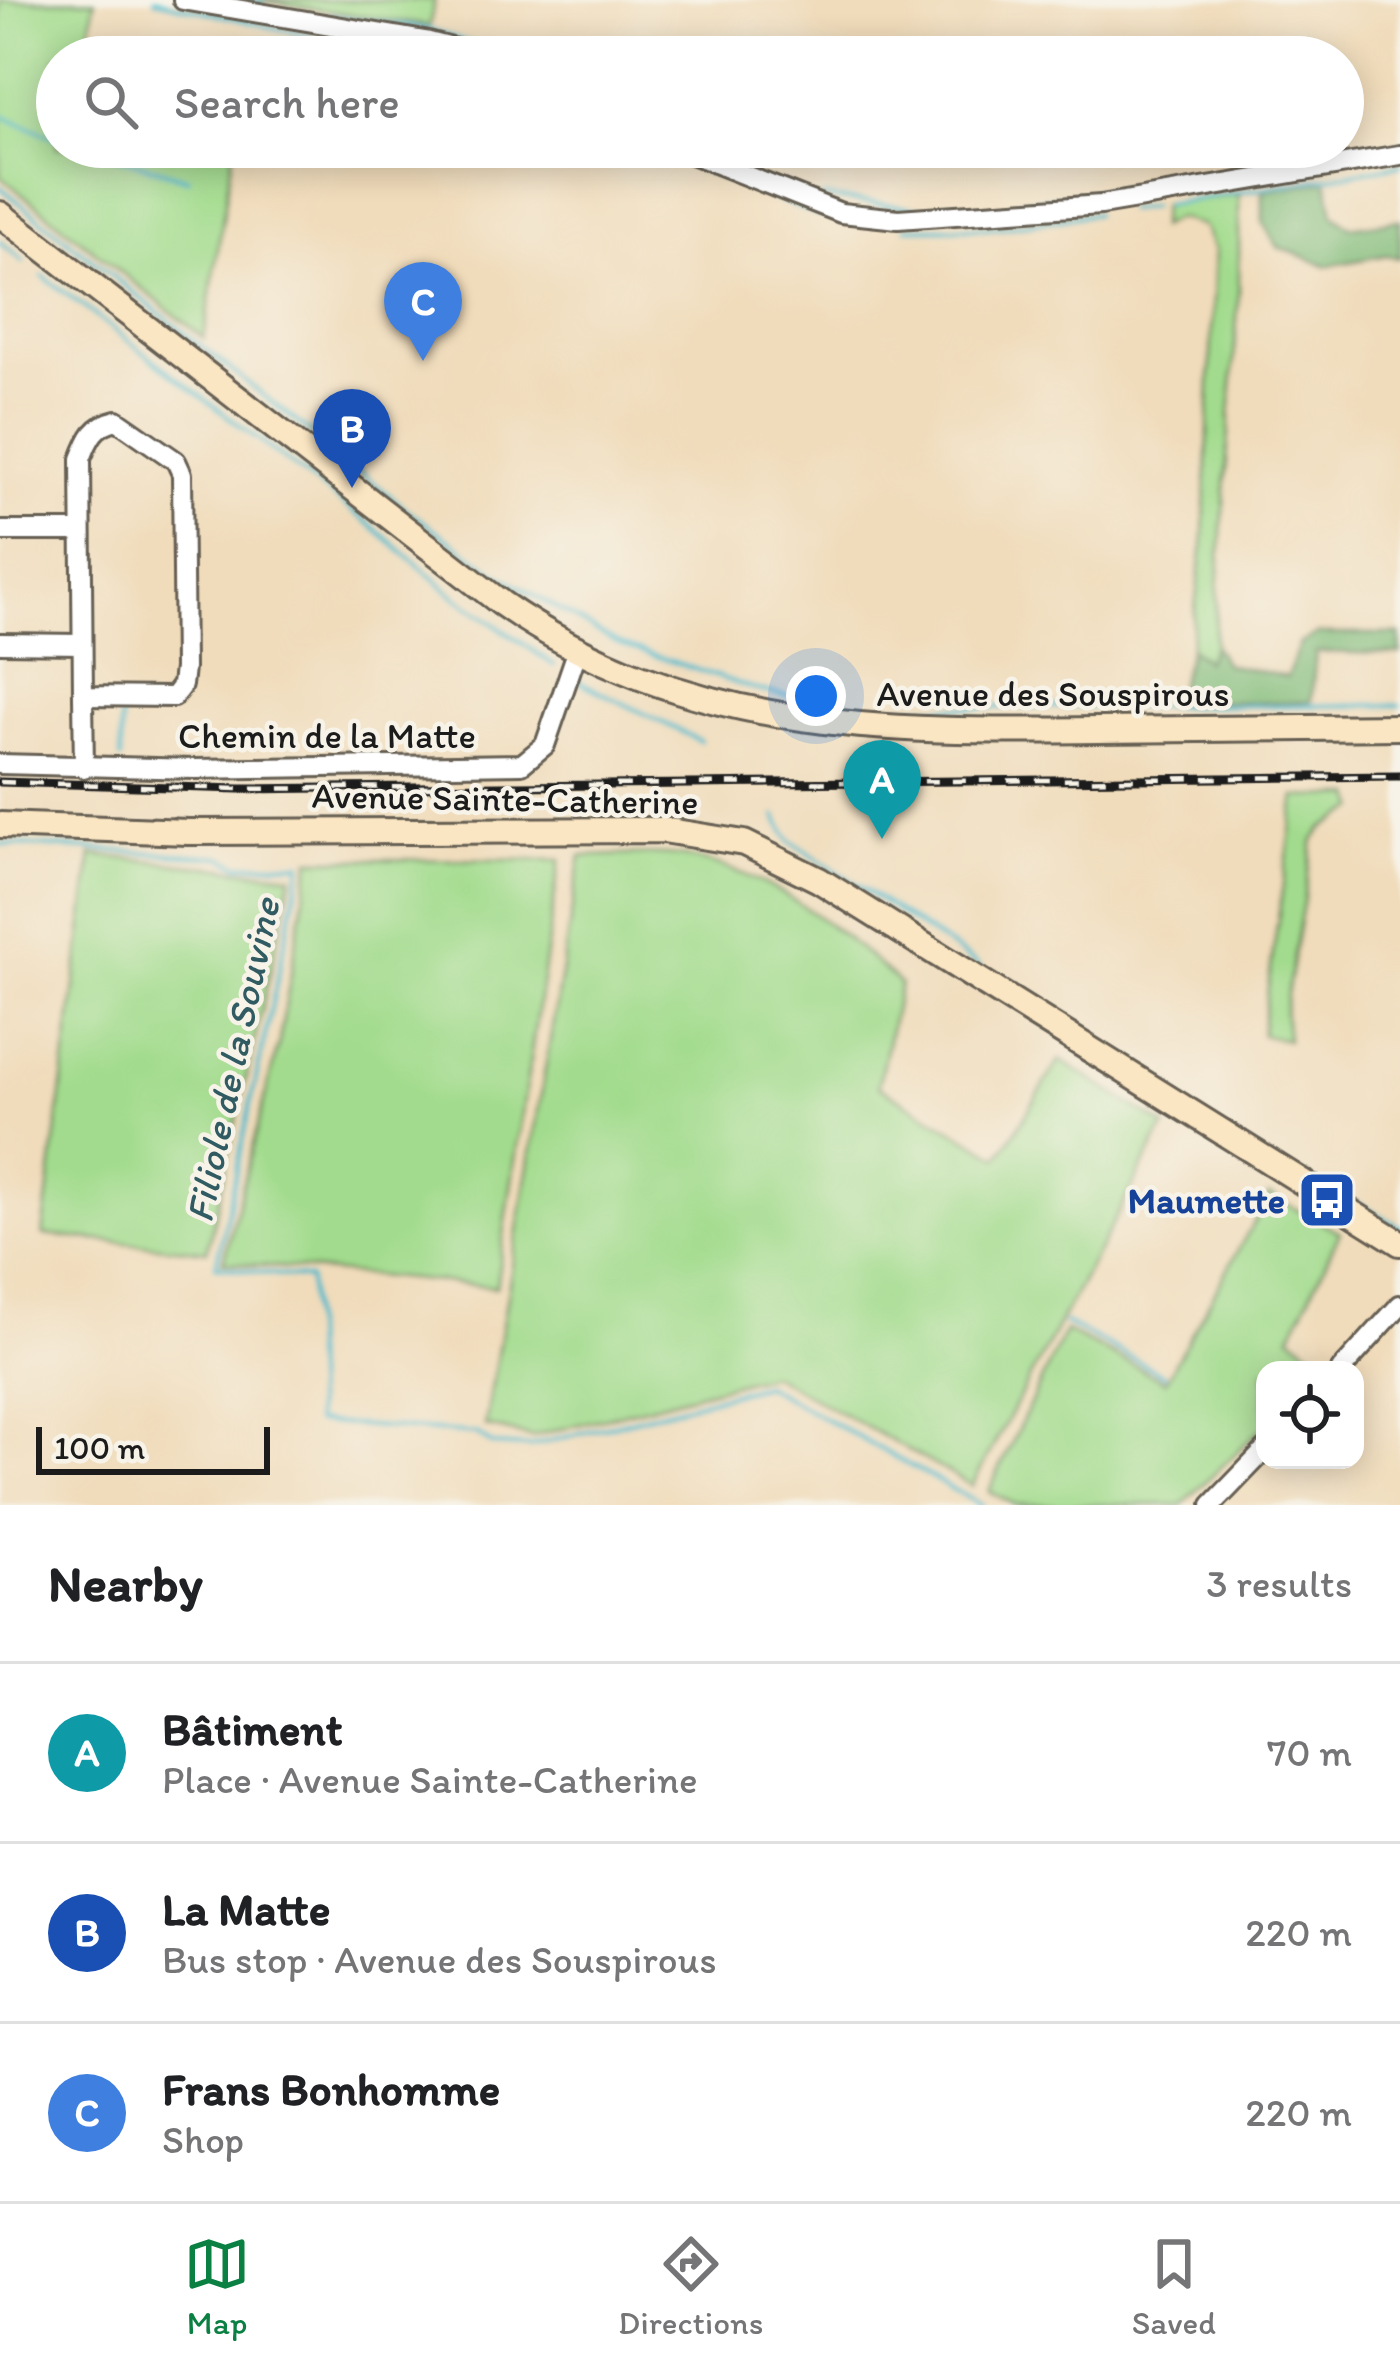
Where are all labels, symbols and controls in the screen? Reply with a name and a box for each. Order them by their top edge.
search box [36,36,1364,168]
icon: search [78,69,144,135]
text: Search here [174,75,400,129]
pin: C [384,262,462,361]
pin: B [313,389,391,488]
your location [786,666,846,726]
street label: Avenue des Souspirous [877,672,1229,715]
street label: Chemin de la Matte [178,714,476,757]
pin: A [843,740,921,839]
street label: Avenue Sainte-Catherine [311,774,699,823]
water label: Filiole de la Souvine [175,892,290,1226]
bus stop icon: Maumette [1296,1169,1358,1231]
place label: Maumette [1128,1179,1285,1222]
map controls [1256,1361,1364,1469]
button: locate [1256,1361,1364,1469]
scale bar [36,1421,270,1474]
text: 100 m [54,1428,145,1467]
text: Nearby [48,1553,203,1614]
text: 3 results [1206,1560,1352,1607]
text: Bâtiment [162,1702,343,1756]
text: A [75,1729,99,1776]
text: 70 m [1267,1729,1352,1776]
text: Place · Avenue Sainte-Catherine [162,1756,698,1803]
text: La Matte [162,1882,330,1936]
text: B [74,1909,100,1956]
text: 220 m [1245,1909,1352,1956]
text: Bus stop · Avenue des Souspirous [162,1936,717,1983]
text: Frans Bonhomme [162,2062,500,2116]
text: C [74,2089,100,2136]
text: 220 m [1245,2089,1352,2136]
text: Shop [162,2116,244,2163]
tab: Map [184,2231,250,2342]
tab: Directions [618,2231,763,2342]
tab: Saved [1132,2231,1216,2342]

